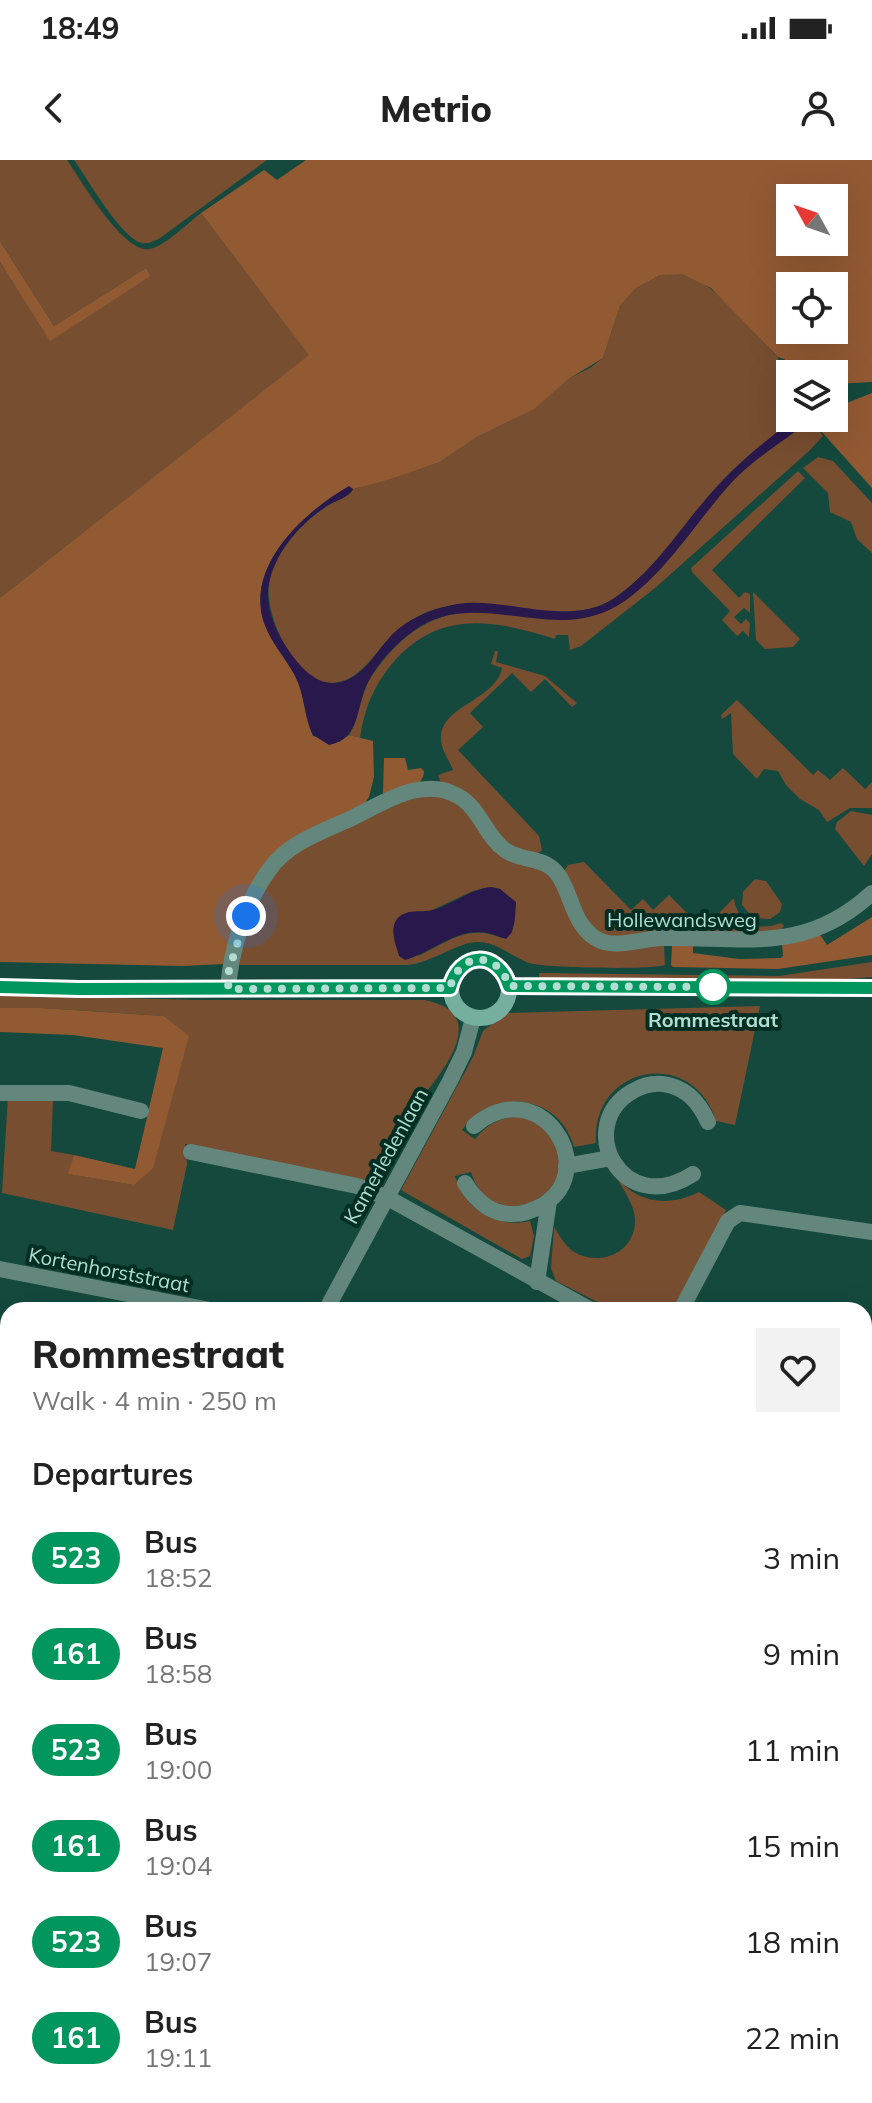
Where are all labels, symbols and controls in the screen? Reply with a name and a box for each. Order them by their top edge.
text: 18:49 [40,9,119,47]
icon: back [32,86,76,130]
text: Metrio [380,86,492,131]
icon: person [796,86,840,130]
north arrow [776,184,848,256]
map controls [776,184,848,432]
button: locate [776,272,848,344]
button: layers [776,360,848,432]
your location [226,896,266,936]
street label: Hollewandsweg [607,907,757,932]
marker: Rommestraat [696,970,730,1004]
place label: Rommestraat [648,1007,779,1032]
street label: Kamerledenlaan [338,1084,433,1228]
street label: Kortenhorststraat [27,1242,192,1297]
button: heart [756,1328,840,1412]
text: Rommestraat [32,1330,284,1378]
text: Walk · 4 min · 250 m [32,1384,277,1417]
text: Departures [32,1455,193,1493]
text: Bus [144,1523,198,1561]
text: 3 min [763,1539,840,1577]
text: 523 [51,1540,101,1575]
text: 18:52 [144,1561,212,1594]
text: Bus [144,1619,198,1657]
text: 9 min [763,1635,840,1673]
text: 161 [51,1636,101,1671]
text: 18:58 [144,1657,212,1690]
text: Bus [144,1715,198,1753]
text: 11 min [745,1731,840,1769]
text: 523 [51,1732,101,1767]
text: 19:00 [144,1753,212,1786]
text: Bus [144,1811,198,1849]
text: 15 min [745,1827,840,1865]
text: 161 [51,1828,101,1863]
text: 19:04 [144,1849,212,1882]
text: Bus [144,1907,198,1945]
text: 18 min [745,1923,840,1961]
text: 523 [51,1924,101,1959]
text: 19:07 [144,1945,212,1978]
text: Bus [144,2003,198,2041]
text: 22 min [745,2019,840,2057]
text: 161 [51,2020,101,2055]
text: 19:11 [144,2041,212,2074]

